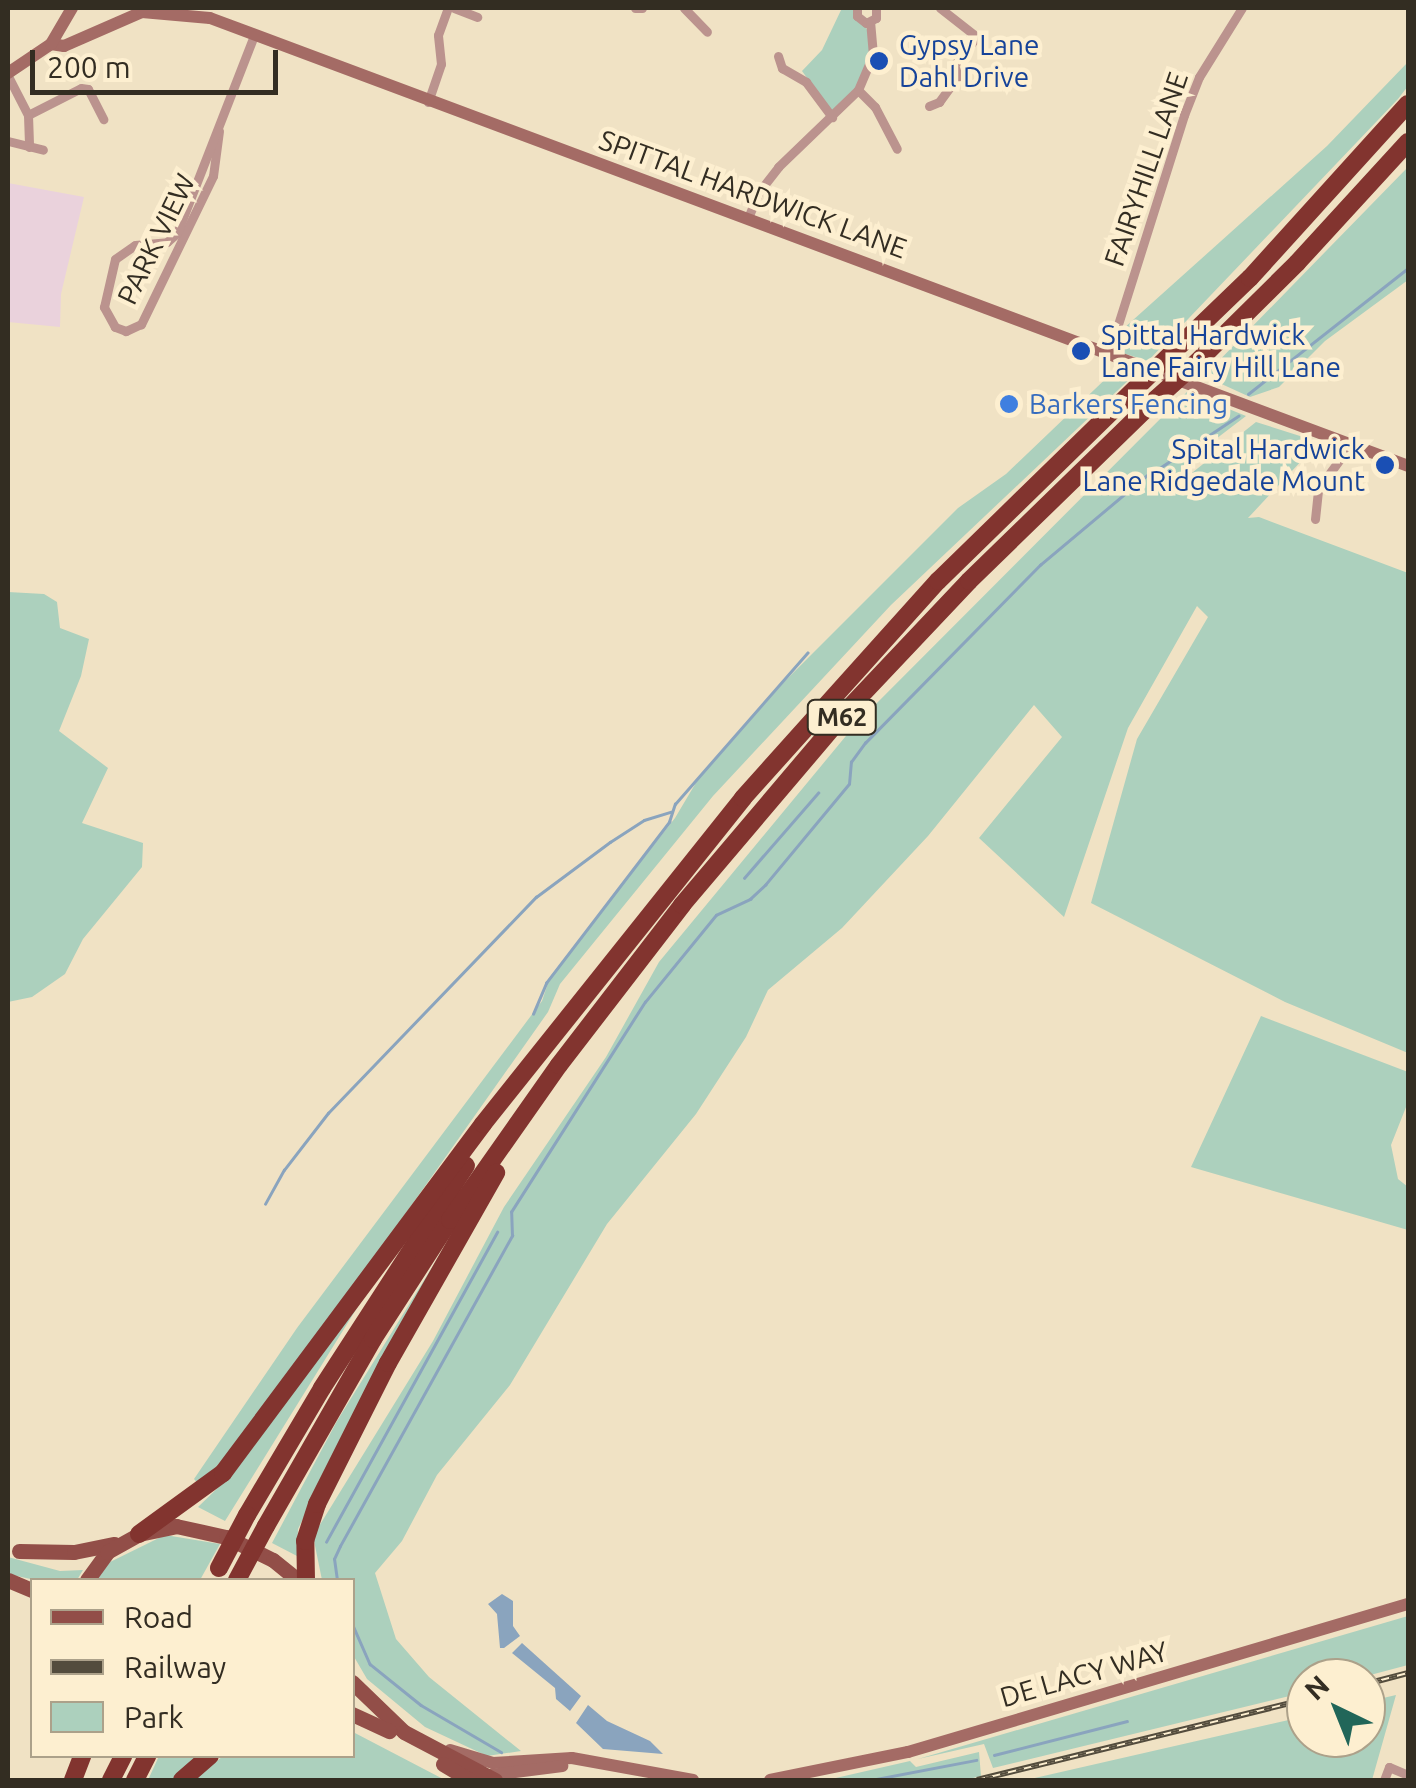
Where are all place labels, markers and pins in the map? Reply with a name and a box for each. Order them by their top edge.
place label: Gypsy Lane Dahl Drive [899,28,1039,94]
marker: Gypsy Lane Dahl Drive [868,50,890,72]
place label: Spittal Hardwick Lane Fairy Hill Lane [1101,318,1341,384]
marker: Spittal Hardwick Lane Fairy Hill Lane [1070,340,1092,362]
place label: Barkers Fencing [1029,387,1228,421]
marker: Barkers Fencing [998,393,1020,415]
place label: Spital Hardwick Lane Ridgedale Mount [1083,432,1365,498]
marker: Spital Hardwick Lane Ridgedale Mount [1374,454,1396,476]

